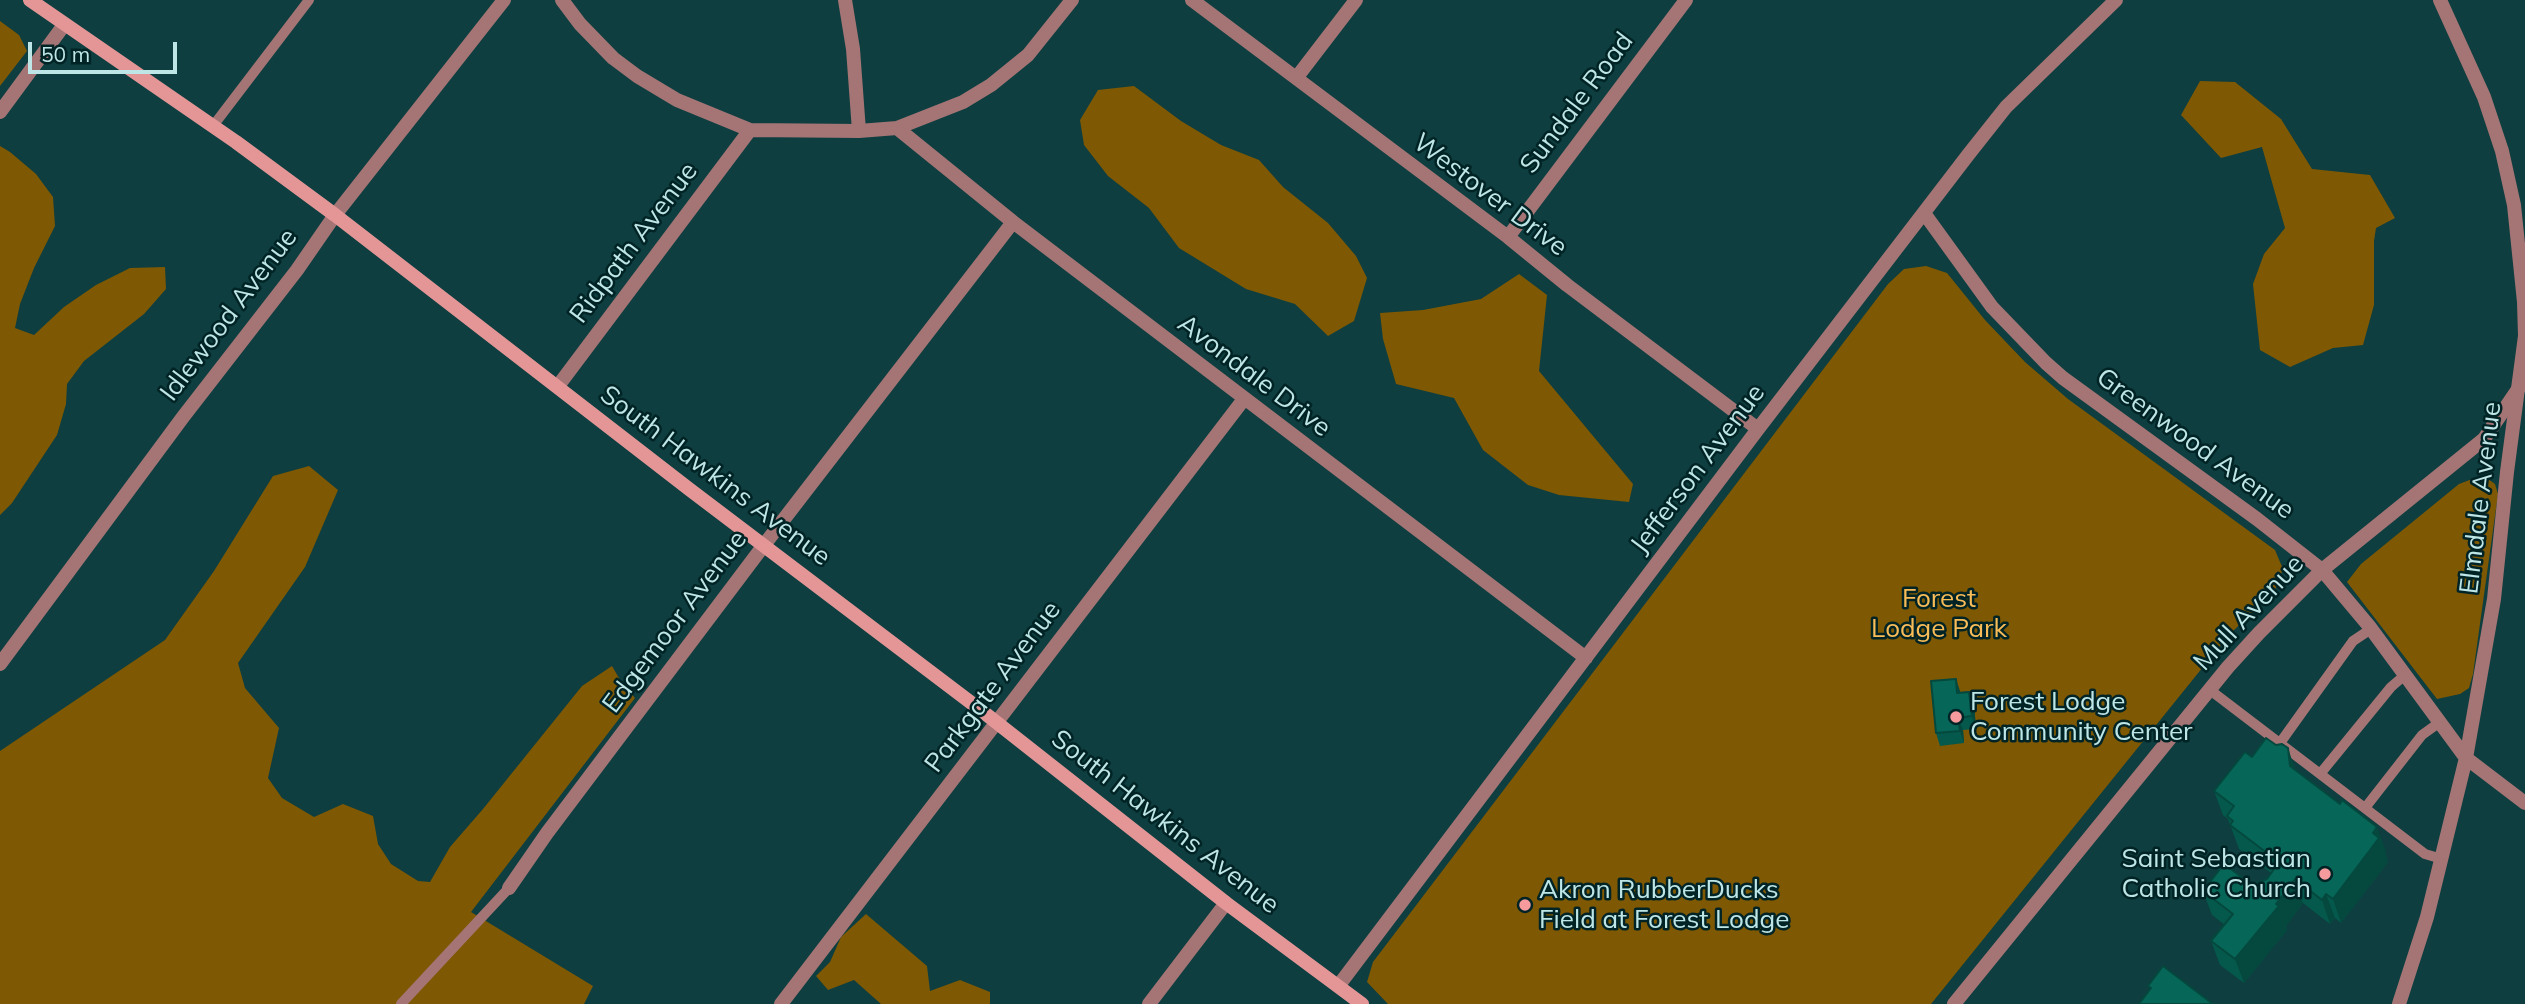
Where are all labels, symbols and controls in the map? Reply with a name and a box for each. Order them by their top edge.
street label: Sundale Road [1514,26,1640,180]
scale bar [32,28,180,72]
text: 50 m [41,41,90,67]
street label: Westover Drive [1407,127,1573,263]
street label: Ridpath Avenue [564,157,704,329]
street label: Idlewood Avenue [154,223,304,407]
street label: Avondale Drive [1171,308,1337,444]
street label: Greenwood Avenue [2090,362,2300,526]
street label: Jefferson Avenue [1624,378,1772,560]
street label: South Hawkins Avenue [594,379,836,573]
street label: Elmdale Avenue [2454,400,2508,596]
street label: Edgemoor Avenue [596,525,754,719]
street label: Mull Avenue [2187,549,2311,677]
park label: Forest Lodge Park [1871,583,2007,644]
street label: Parkgate Avenue [919,595,1067,779]
place label: Forest Lodge Community Center [1970,686,2192,748]
marker: Forest Lodge Community Center [1948,709,1964,725]
street label: South Hawkins Avenue [1045,723,1285,921]
place label: Saint Sebastian Catholic Church [2121,843,2311,904]
marker: Saint Sebastian Catholic Church [2317,866,2333,882]
place label: Akron RubberDucks Field at Forest Lodge [1539,874,1789,936]
marker: Akron RubberDucks Field at Forest Lodge [1517,897,1533,913]

